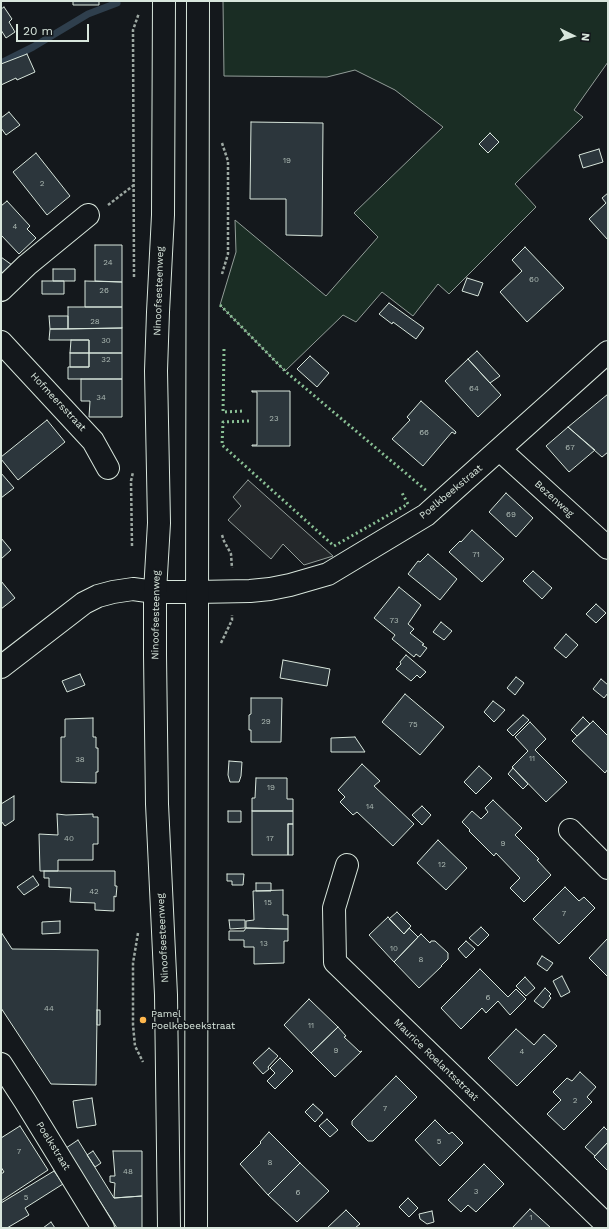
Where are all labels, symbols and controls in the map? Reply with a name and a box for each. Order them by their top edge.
scale bar [18,16,91,42]
north arrow [553,16,593,56]
text: 20 m [23,24,53,38]
text: N [579,32,592,42]
house number: 19 [283,156,291,166]
house number: 2 [40,179,44,189]
house number: 4 [13,222,17,232]
street label: Ninoofsesteenweg [151,246,167,336]
house number: 24 [103,258,113,268]
house number: 60 [529,275,539,285]
house number: 26 [99,286,109,296]
house number: 28 [90,317,100,327]
house number: 30 [101,336,111,346]
house number: 32 [101,355,111,365]
street label: Hofmeersstraat [28,370,88,434]
house number: 64 [469,384,479,394]
house number: 34 [96,393,106,403]
house number: 23 [269,414,279,424]
house number: 66 [419,428,429,438]
house number: 67 [565,443,575,453]
street label: Poelkbeekstraat [417,462,485,522]
street label: Bezenweg [532,478,576,520]
house number: 69 [506,510,516,520]
house number: 71 [472,550,480,560]
street label: Ninoofsesteenweg [149,570,163,660]
house number: 73 [389,616,399,626]
house number: 29 [261,717,271,727]
house number: 75 [408,720,418,730]
house number: 11 [529,754,535,764]
house number: 38 [75,755,85,765]
house number: 19 [267,783,275,793]
house number: 14 [366,802,374,812]
house number: 40 [64,834,74,844]
house number: 17 [266,834,274,844]
house number: 9 [501,839,505,849]
house number: 12 [438,860,446,870]
house number: 42 [89,887,99,897]
street label: Ninoofsesteenweg [155,893,171,983]
house number: 15 [264,898,272,908]
house number: 7 [562,909,566,919]
house number: 13 [260,939,268,949]
house number: 10 [390,944,398,954]
house number: 8 [419,955,423,965]
house number: 6 [486,993,490,1003]
house number: 44 [44,1004,54,1014]
place label: Pamel Poelkebeekstraat [151,1008,235,1032]
marker: Pamel Poelkebeekstraat [138,1015,148,1025]
street label: Maurice Roelantsstraat [391,1016,481,1104]
house number: 11 [308,1021,314,1031]
house number: 9 [334,1046,338,1056]
house number: 4 [520,1047,524,1057]
house number: 2 [573,1096,577,1106]
house number: 7 [383,1104,387,1114]
street label: Poelkstraat [33,1119,73,1173]
house number: 5 [437,1137,441,1147]
house number: 7 [17,1147,21,1157]
house number: 8 [268,1158,272,1168]
house number: 48 [123,1167,133,1177]
house number: 3 [474,1187,478,1197]
house number: 6 [296,1188,300,1198]
house number: 5 [24,1193,28,1203]
house number: 1 [529,1213,533,1223]

